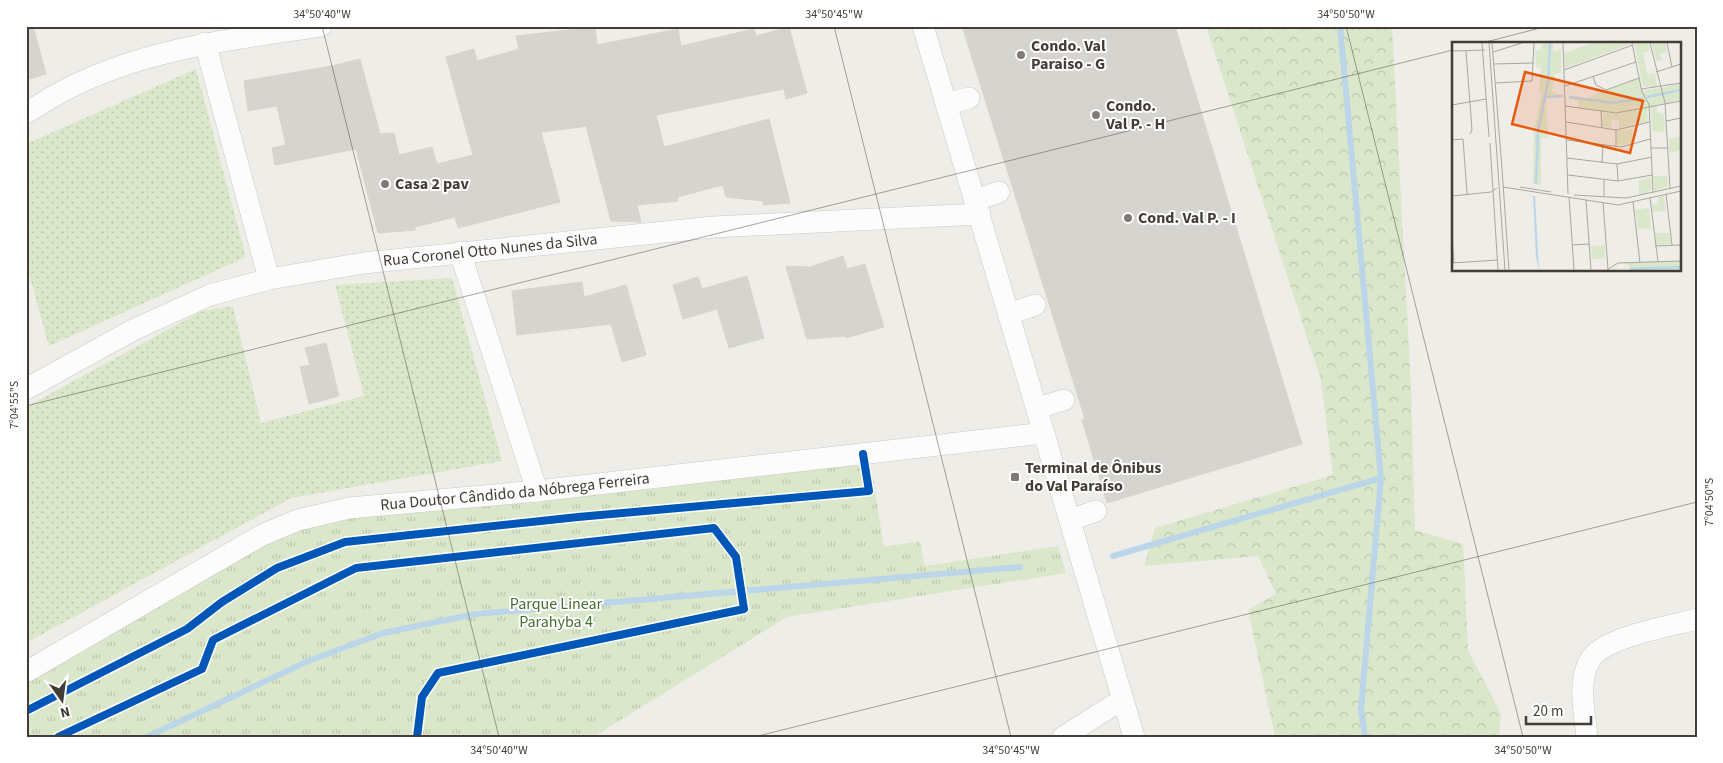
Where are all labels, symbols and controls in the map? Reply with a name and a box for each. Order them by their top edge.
text: 34°50'40"W [293,6,351,23]
text: 34°50'45"W [805,6,863,23]
text: 34°50'50"W [1317,6,1375,23]
place label: Condo. Val Paraiso - G [1031,35,1106,75]
inset map [1452,42,1680,271]
marker: Condo. Val Paraiso - G [1015,49,1027,61]
place label: Condo. Val P. - H [1105,95,1165,135]
marker: Condo. Val P. - H [1090,109,1102,121]
place label: Casa 2 pav [395,173,470,195]
marker: Casa 2 pav [379,178,391,190]
place label: Cond. Val P. - I [1138,207,1236,229]
marker: Cond. Val P. - I [1122,212,1134,224]
street label: Rua Coronel Otto Nunes da Silva [382,228,598,272]
text: 7°04'55"S [6,381,23,429]
place label: Terminal de Ônibus do Val Paraíso [1025,457,1161,497]
street label: Rua Doutor Cândido da Nóbrega Ferreira [379,467,651,516]
marker: Terminal de Ônibus do Val Paraíso [1009,471,1021,483]
text: 7°04'50"S [1701,478,1718,526]
park label: Parque Linear Parahyba 4 [510,593,603,633]
north arrow [38,676,88,726]
scale bar [1526,693,1590,725]
text: N [58,701,72,722]
text: 20 m [1533,701,1563,722]
text: 34°50'40"W [470,742,528,759]
text: 34°50'45"W [982,742,1040,759]
text: 34°50'50"W [1494,742,1552,759]

